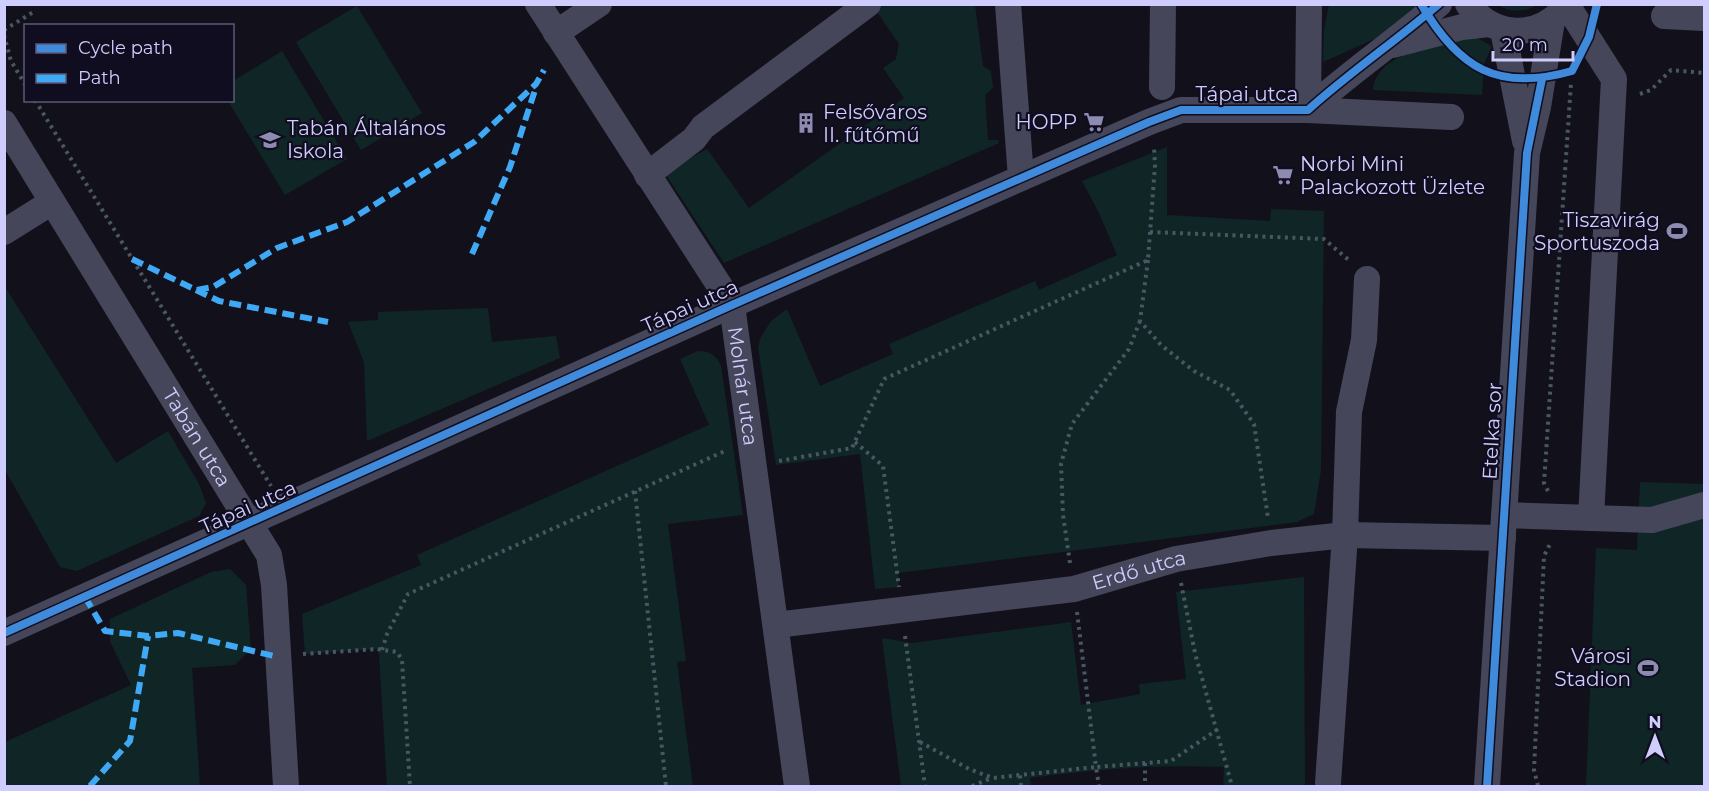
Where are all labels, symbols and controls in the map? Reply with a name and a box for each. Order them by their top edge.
legend [24,24,234,102]
scale bar [1493,24,1572,62]
text: 20 m [1502,34,1548,56]
text: Cycle path [78,37,173,59]
text: Path [78,67,121,89]
street label: Tápai utca [1196,82,1298,106]
place label: Felsőváros II. fűtőmű [823,100,927,147]
place label: HOPP [1015,110,1077,134]
supermarket icon: HOPP [1082,110,1106,134]
building icon: Felsőváros II. fűtőmű [794,111,818,135]
place label: Tabán Általános Iskola [287,116,446,163]
school or university icon: Tabán Általános Iskola [258,128,282,152]
place label: Norbi Mini Palackozott Üzlete [1300,152,1485,199]
supermarket icon: Norbi Mini Palackozott Üzlete [1271,163,1295,187]
place label: Tiszavirág Sportuszoda [1534,208,1660,255]
sports icon: Tiszavirág Sportuszoda [1665,219,1689,243]
street label: Tápai utca [638,274,742,338]
street label: Molnár utca [723,325,763,447]
street label: Etelka sor [1477,382,1507,480]
street label: Tabán utca [158,384,236,491]
street label: Tápai utca [196,475,300,539]
street label: Erdő utca [1089,546,1188,595]
place label: Városi Stadion [1554,644,1631,691]
sports icon: Városi Stadion [1636,656,1660,680]
north arrow [1625,707,1685,767]
text: N [1649,713,1661,732]

